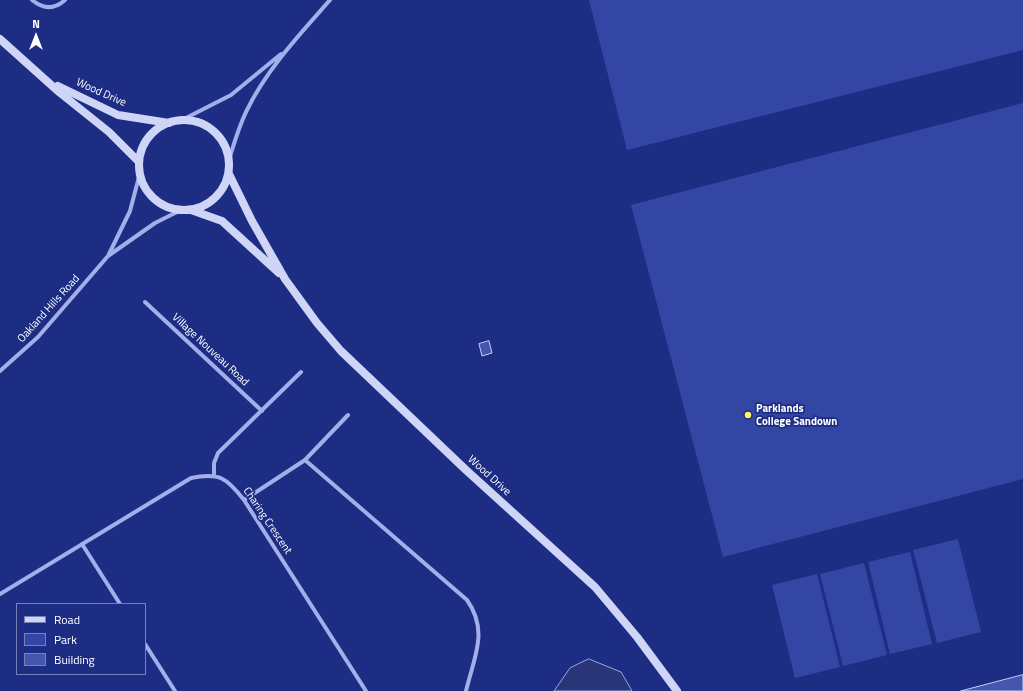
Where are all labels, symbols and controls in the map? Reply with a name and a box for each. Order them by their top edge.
north arrow [16,16,56,56]
text: N [32,16,40,32]
street label: Wood Drive [74,76,128,110]
street label: Oakland Hills Road [15,272,83,346]
street label: Village Nouveau Road [169,311,251,389]
place label: Parklands College Sandown [756,402,837,428]
marker: Parklands College Sandown [743,410,753,420]
street label: Wood Drive [465,453,513,499]
street label: Charing Crescent [240,485,294,557]
legend [16,603,146,675]
text: Road [54,610,80,629]
text: Park [54,630,77,649]
text: Building [54,650,95,669]

